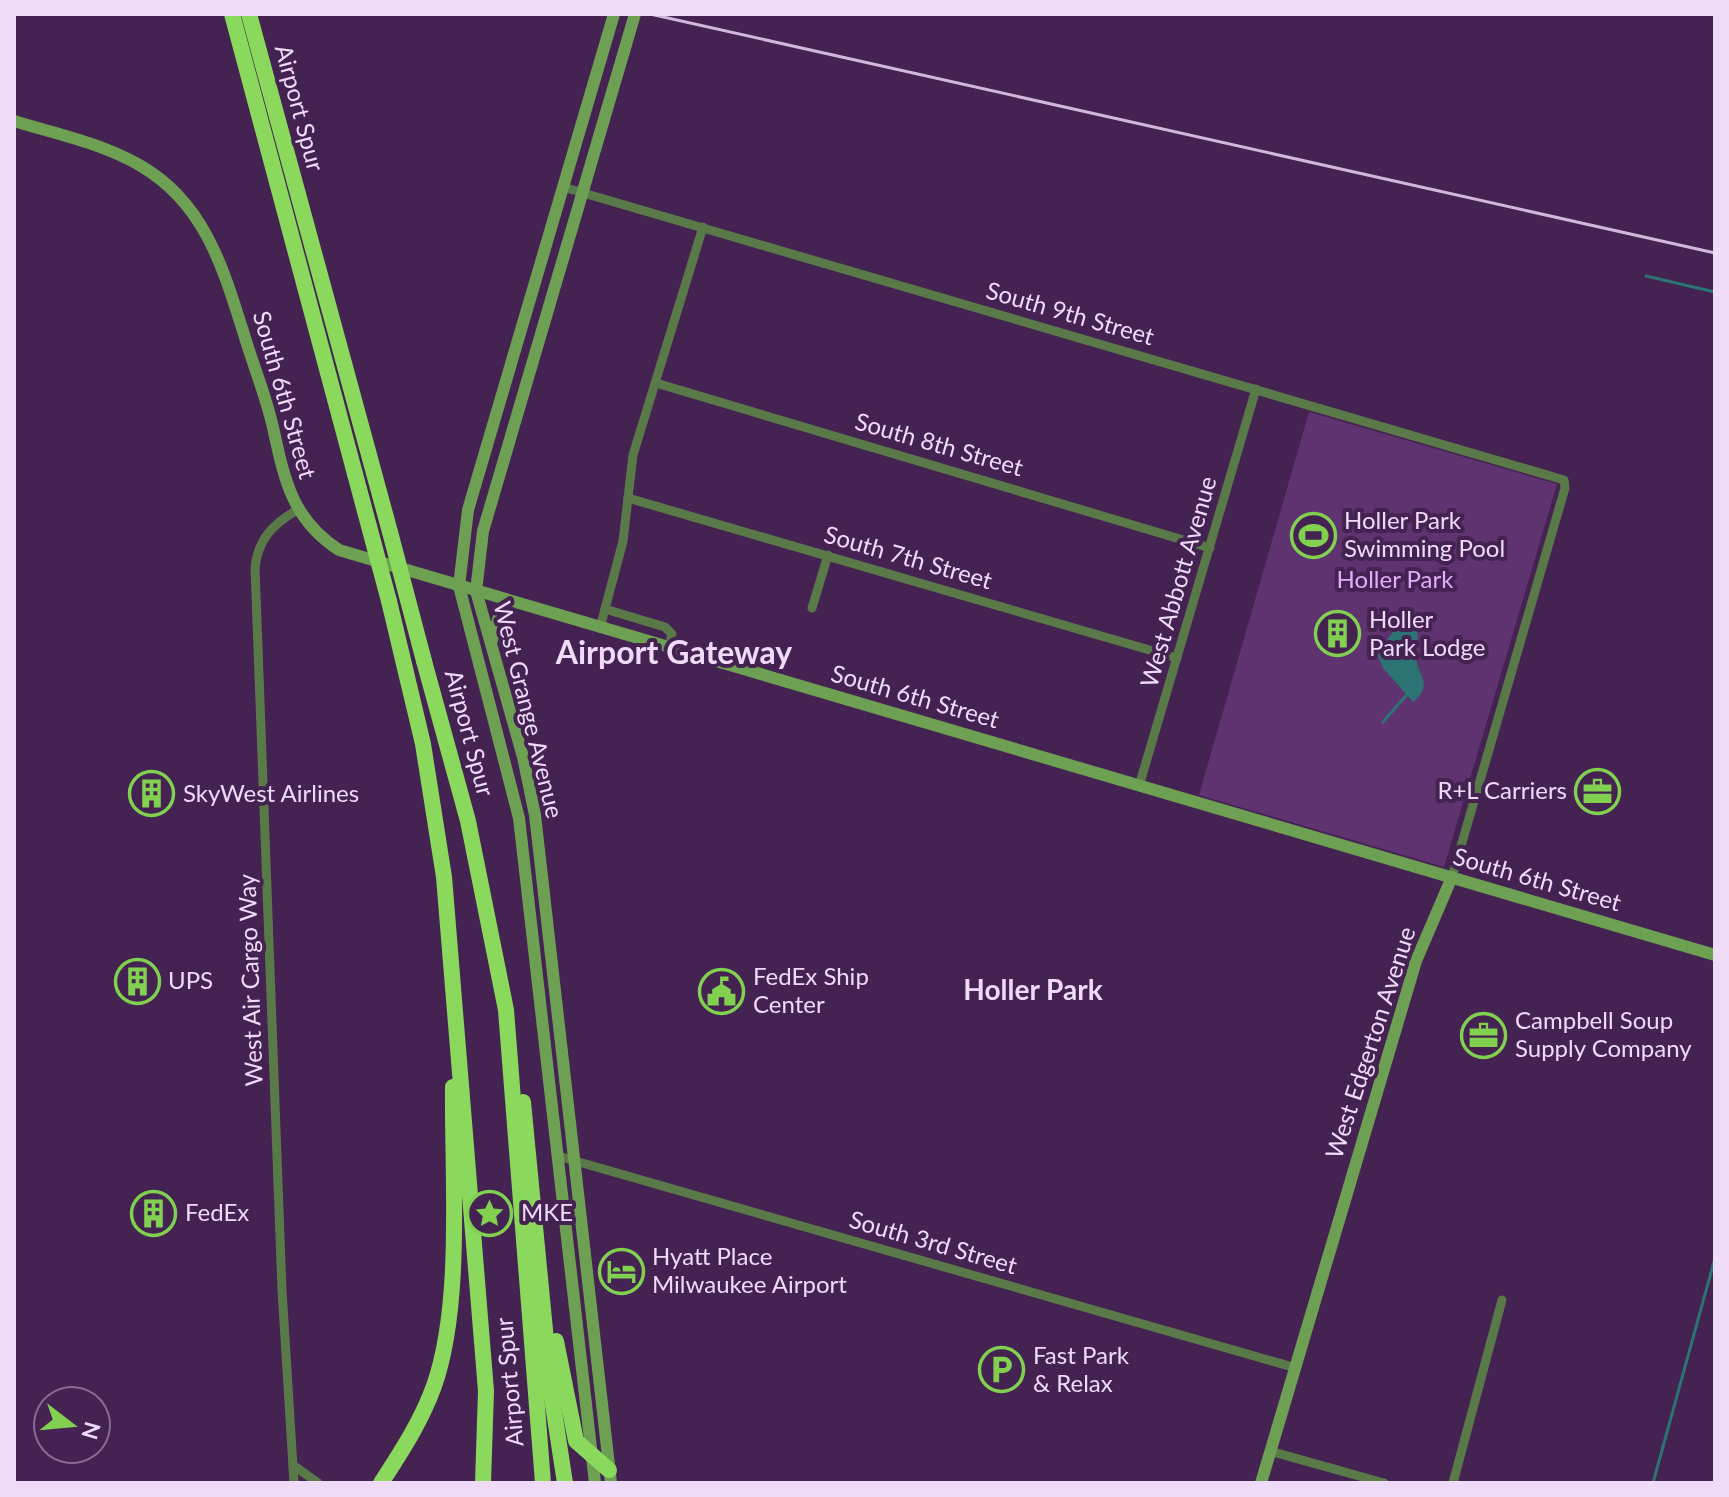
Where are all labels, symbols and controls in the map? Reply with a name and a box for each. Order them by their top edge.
street label: Airport Spur [270,41,331,174]
street label: South 9th Street [983,275,1158,350]
street label: South 6th Street [248,307,323,482]
street label: South 8th Street [852,406,1027,481]
street label: West Abbott Avenue [1134,473,1222,690]
place label: Holler Park Swimming Pool [1344,505,1505,562]
sports icon: Holler Park Swimming Pool [1289,511,1337,559]
street label: South 7th Street [821,519,996,594]
park label: Holler Park [1337,564,1454,593]
street label: West Grange Avenue [489,598,570,821]
place label: Holler Park Lodge [1369,604,1486,661]
building icon: Holler Park Lodge [1314,610,1362,658]
district label: Airport Gateway [555,632,792,671]
street label: South 6th Street [828,658,1003,733]
street label: Airport Spur [440,666,501,799]
office icon: R+L Carriers [1574,767,1622,815]
building icon: SkyWest Airlines [128,770,176,818]
place label: R+L Carriers [1437,775,1567,804]
place label: SkyWest Airlines [183,778,359,807]
street label: South 6th Street [1450,841,1625,916]
street label: West Air Cargo Way [231,873,268,1087]
street label: West Edgerton Avenue [1318,923,1421,1162]
building icon: UPS [113,957,161,1005]
place label: FedEx Ship Center [753,961,869,1018]
place label: UPS [168,965,213,994]
public building icon: FedEx Ship Center [698,967,746,1015]
district label: Holler Park [963,972,1103,1006]
place label: Campbell Soup Supply Company [1515,1005,1692,1062]
office icon: Campbell Soup Supply Company [1460,1011,1508,1059]
building icon: FedEx [130,1189,178,1237]
place icon: MKE [466,1189,514,1237]
place label: FedEx [185,1197,249,1226]
place label: MKE [521,1197,573,1226]
street label: South 3rd Street [846,1204,1021,1279]
place label: Hyatt Place Milwaukee Airport [652,1241,847,1298]
hotel icon: Hyatt Place Milwaukee Airport [597,1247,645,1295]
street label: Airport Spur [488,1316,529,1448]
place label: Fast Park & Relax [1033,1340,1130,1397]
parking icon: Fast Park & Relax [978,1346,1026,1394]
north arrow [32,1385,112,1465]
text: N [76,1419,107,1443]

